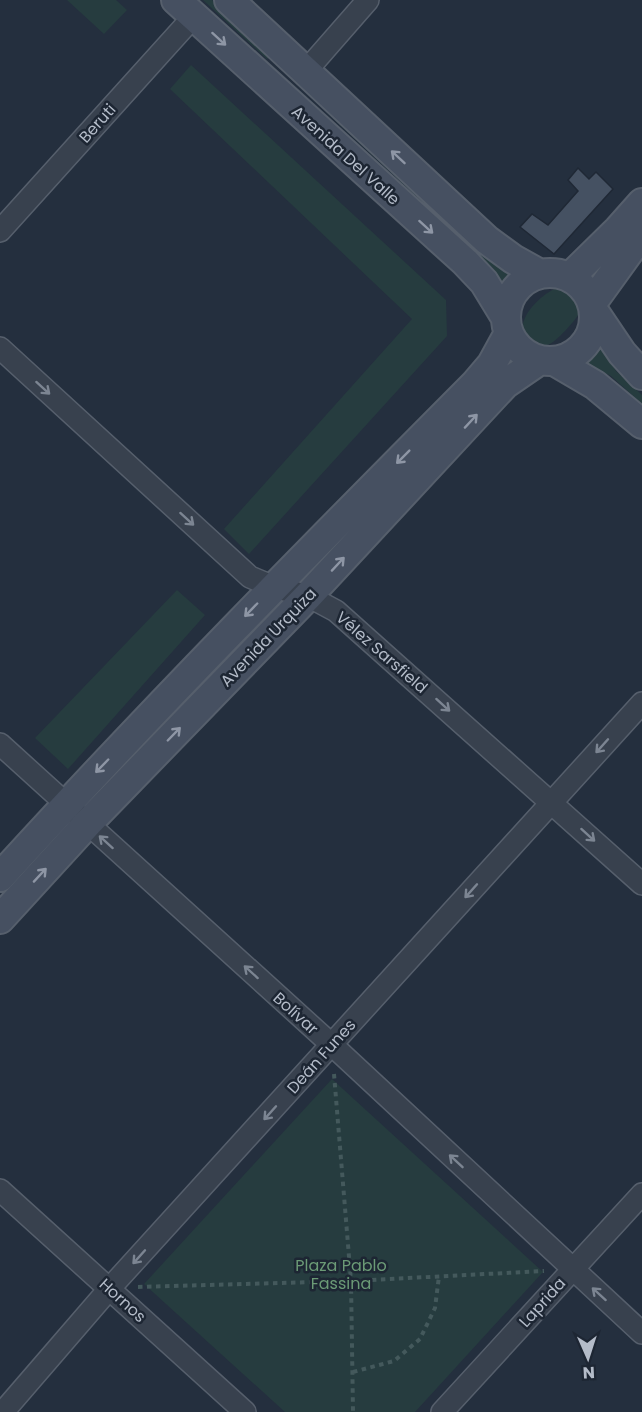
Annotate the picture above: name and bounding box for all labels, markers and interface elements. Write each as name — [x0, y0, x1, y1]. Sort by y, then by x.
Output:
one-way arrow — [212, 32, 227, 47]
street label: Beruti — [74, 99, 121, 148]
street label: Avenida Del Valle — [286, 100, 405, 210]
one-way arrow — [391, 150, 406, 165]
one-way arrow — [418, 220, 433, 234]
one-way arrow — [35, 381, 50, 395]
one-way arrow — [464, 413, 478, 428]
one-way arrow — [396, 449, 411, 464]
one-way arrow — [179, 512, 194, 526]
one-way arrow — [331, 556, 346, 571]
street label: Avenida Urquiza — [215, 583, 322, 692]
one-way arrow — [244, 603, 259, 618]
street label: Vélez Sarsfield — [331, 606, 432, 699]
one-way arrow — [435, 698, 450, 712]
one-way arrow — [167, 727, 181, 742]
one-way arrow — [596, 738, 610, 753]
one-way arrow — [95, 759, 110, 774]
one-way arrow — [581, 828, 596, 842]
one-way arrow — [99, 835, 114, 849]
one-way arrow — [32, 868, 47, 883]
one-way arrow — [464, 883, 478, 898]
one-way arrow — [244, 965, 259, 979]
street label: Bolívar — [268, 987, 323, 1040]
street label: Deán Funes — [282, 1014, 361, 1099]
one-way arrow — [263, 1105, 277, 1120]
one-way arrow — [449, 1154, 464, 1168]
one-way arrow — [132, 1249, 146, 1264]
park label: Plaza Pablo Fassina — [295, 1254, 387, 1295]
street label: Laprida — [514, 1272, 571, 1332]
street label: Hornos — [94, 1273, 151, 1328]
one-way arrow — [592, 1287, 607, 1301]
north arrow — [558, 1328, 618, 1388]
text: N — [582, 1361, 595, 1384]

